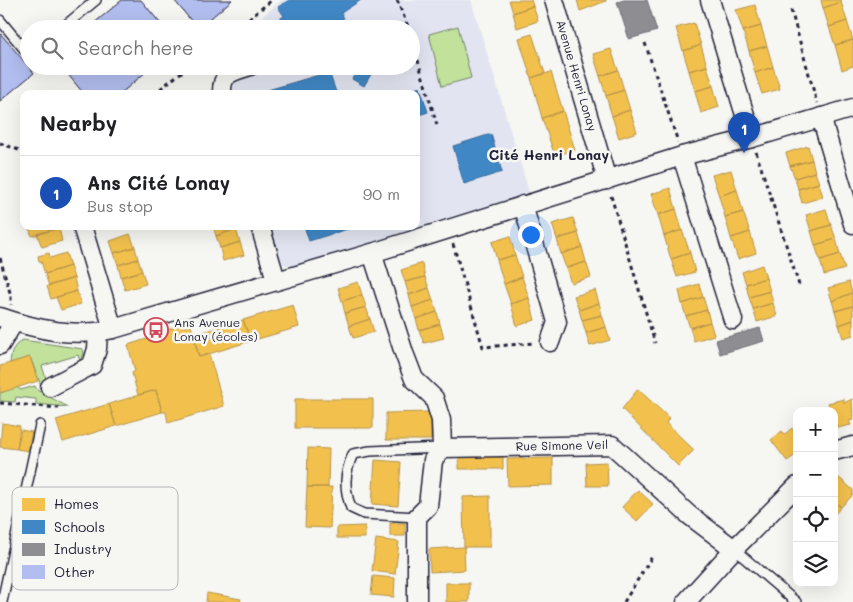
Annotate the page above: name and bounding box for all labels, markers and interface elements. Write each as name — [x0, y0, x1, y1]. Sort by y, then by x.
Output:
street label: Avenue Henri Lonay — [553, 18, 601, 133]
search box — [20, 20, 420, 75]
icon: search — [38, 34, 66, 62]
text: Search here — [78, 35, 194, 60]
text: Nearby — [40, 109, 117, 136]
pin: 1 — [728, 112, 760, 153]
district label: Cité Henri Lonay — [489, 145, 610, 164]
text: Ans Cité Lonay — [87, 170, 230, 195]
text: 1 — [52, 183, 60, 204]
text: 90 m — [363, 183, 400, 204]
text: Bus stop — [87, 195, 153, 216]
your location — [518, 222, 544, 248]
place label: Ans Avenue Lonay (écoles) — [174, 314, 258, 344]
bus stop icon: Ans Avenue Lonay (écoles) — [143, 317, 169, 343]
map controls — [793, 407, 838, 587]
button: + — [793, 407, 838, 452]
street label: Rue Simone Veil — [516, 436, 608, 454]
button: − — [793, 452, 838, 497]
legend — [12, 487, 178, 590]
text: Homes — [54, 494, 99, 513]
button: locate — [793, 497, 838, 542]
text: Schools — [54, 517, 105, 536]
text: Industry — [54, 539, 112, 558]
button: layers — [793, 542, 838, 587]
text: Other — [54, 562, 95, 581]

